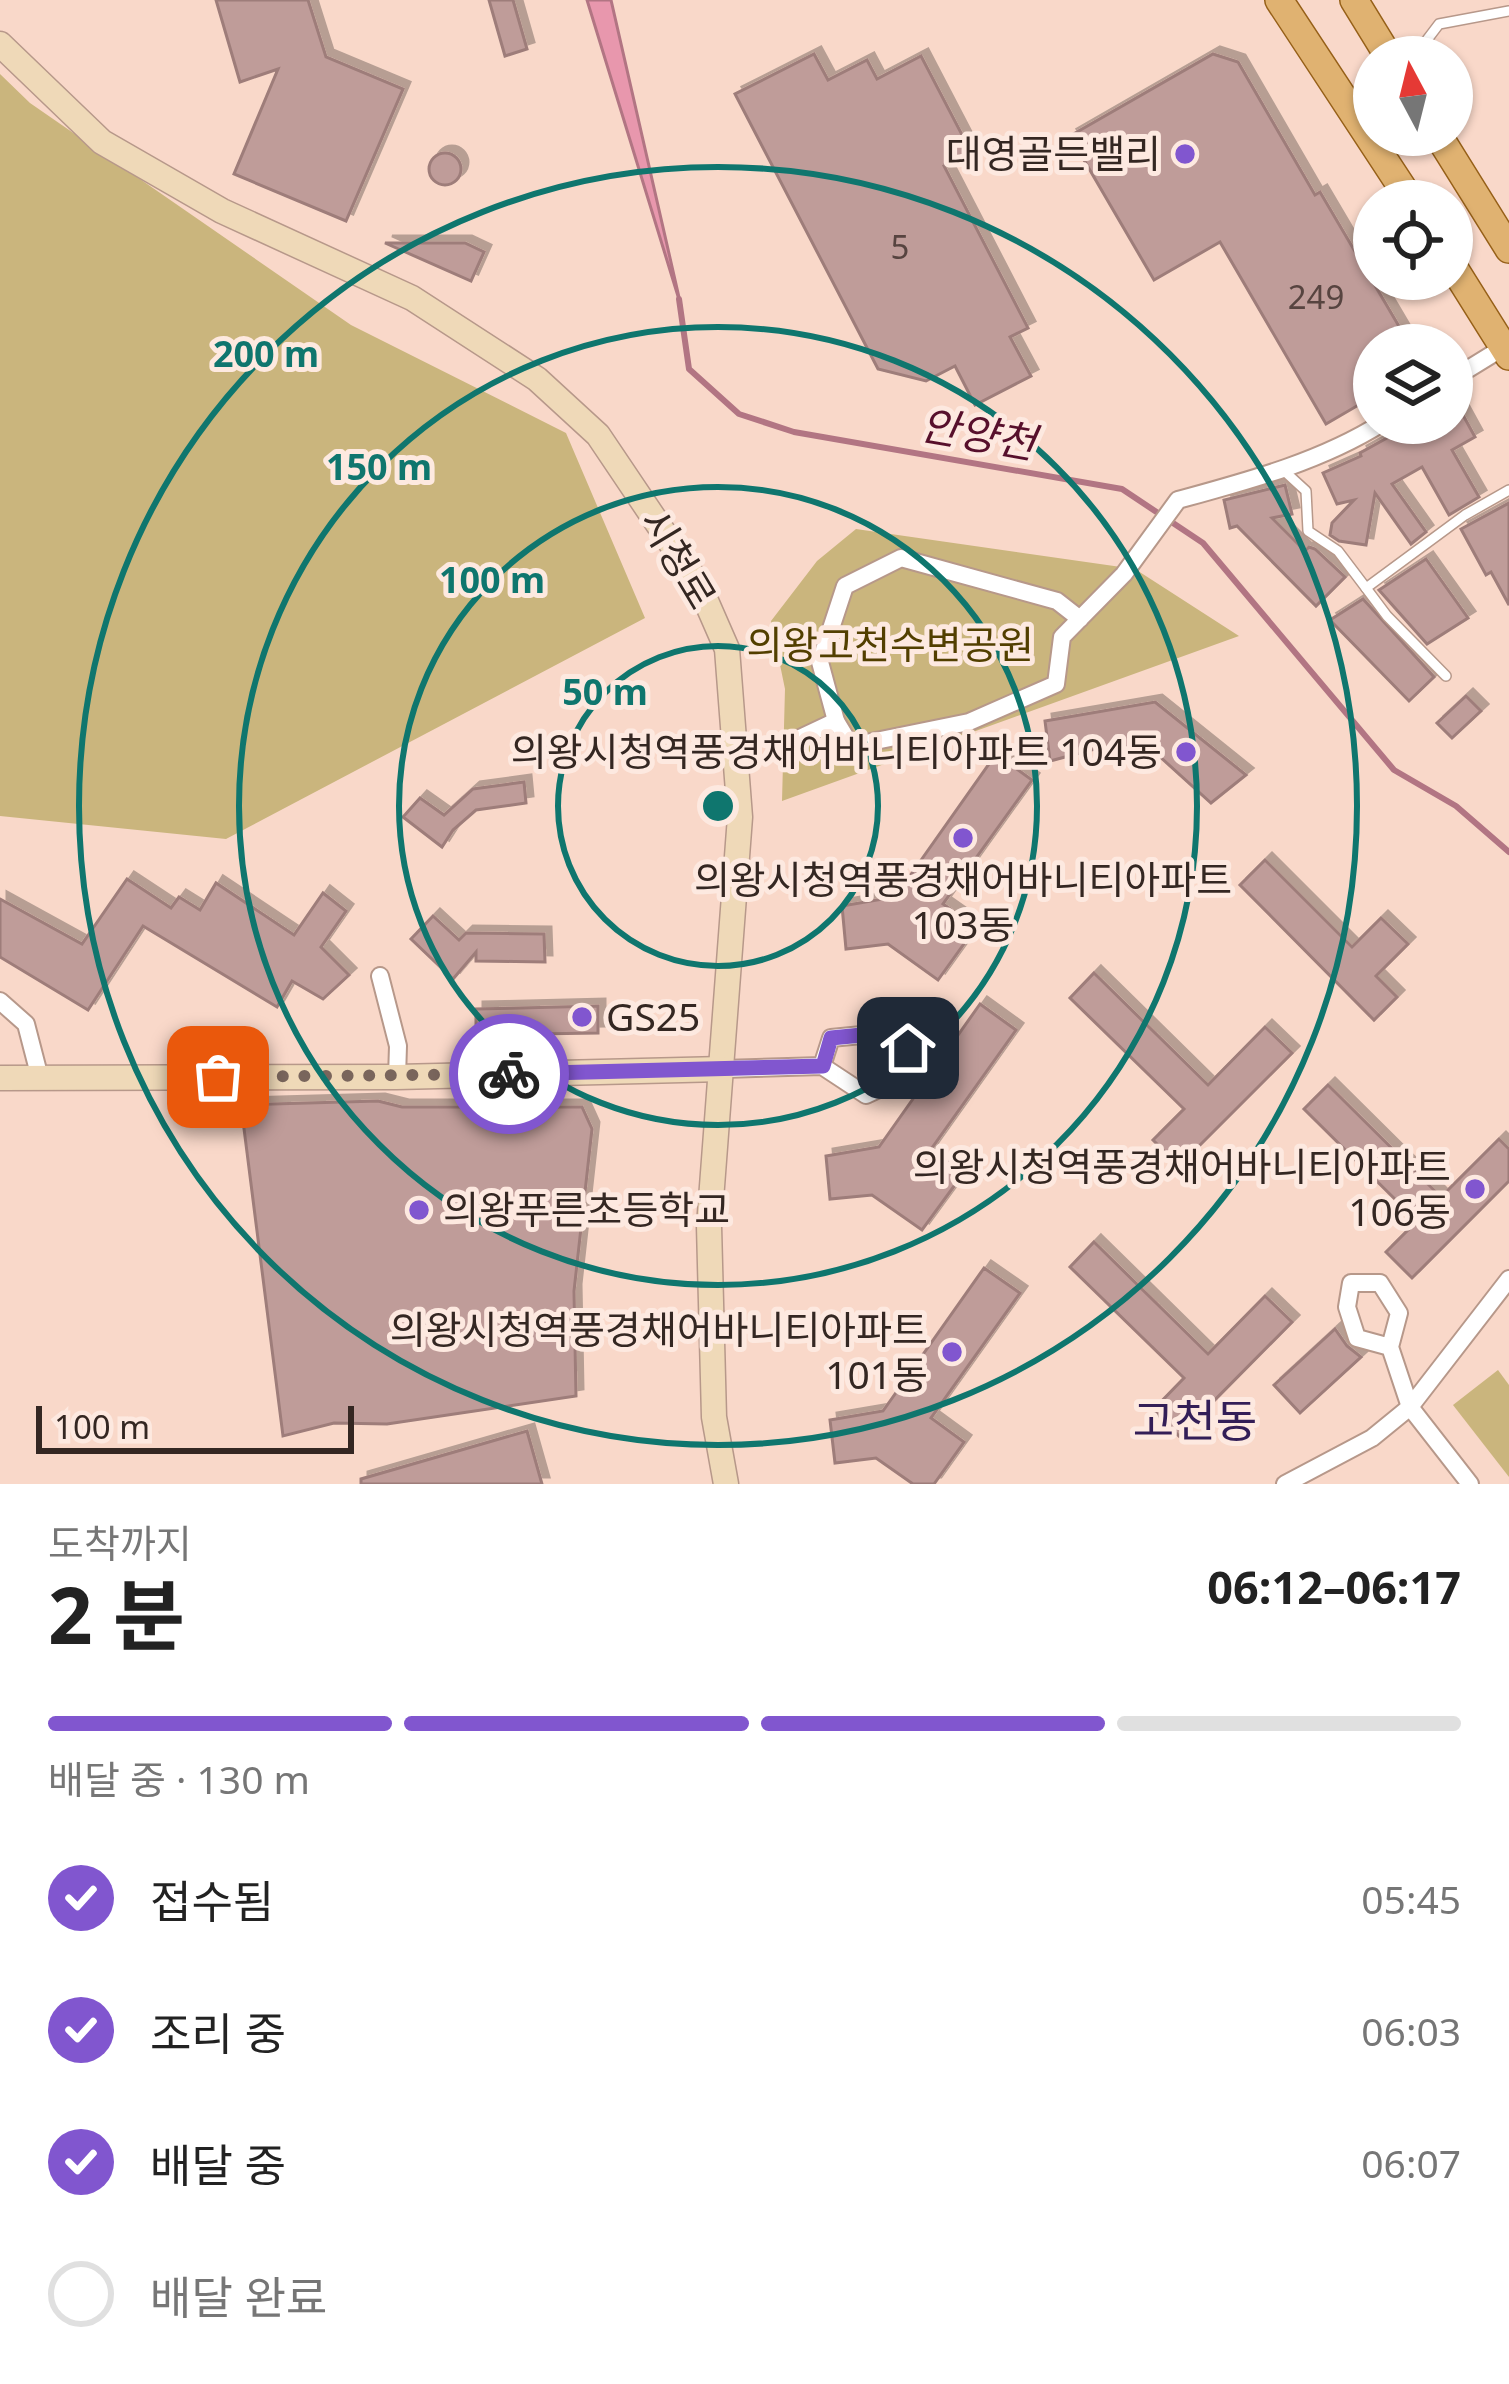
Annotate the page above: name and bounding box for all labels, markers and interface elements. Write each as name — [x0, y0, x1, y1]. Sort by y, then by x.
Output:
north arrow — [1353, 36, 1473, 156]
map controls — [1353, 36, 1473, 444]
place label: 대영골든밸리 — [946, 126, 1161, 179]
marker: 대영골든밸리 — [1172, 141, 1198, 167]
button: locate — [1353, 180, 1473, 300]
house number: 5 — [891, 224, 909, 269]
house number: 249 — [1288, 274, 1344, 319]
button: layers — [1353, 324, 1473, 444]
text: 200 m — [213, 329, 319, 378]
water label: 안양천 — [916, 394, 1045, 471]
text: 150 m — [326, 442, 432, 491]
street label: 시청로 — [629, 498, 730, 618]
text: 100 m — [439, 555, 545, 604]
park label: 의왕고천수변공원 — [746, 617, 1034, 670]
text: 50 m — [562, 667, 648, 716]
place label: 의왕시청역풍경채어바니티아파트 104동 — [511, 724, 1162, 777]
marker: 의왕시청역풍경채어바니티아파트 104동 — [1173, 739, 1199, 765]
centre of rings — [697, 785, 739, 827]
marker: 의왕시청역풍경채어바니티아파트 103동 — [950, 825, 976, 851]
place label: 의왕시청역풍경채어바니티아파트 103동 — [694, 852, 1232, 950]
place label: GS25 — [606, 989, 700, 1042]
pin — [857, 997, 959, 1099]
marker: GS25 — [569, 1004, 595, 1030]
courier — [449, 1014, 569, 1134]
icon: home — [875, 1015, 941, 1081]
pin — [167, 1026, 269, 1128]
icon: bike — [476, 1041, 542, 1107]
icon: bag — [185, 1044, 251, 1110]
place label: 의왕시청역풍경채어바니티아파트 106동 — [913, 1139, 1451, 1237]
marker: 의왕시청역풍경채어바니티아파트 106동 — [1462, 1176, 1488, 1202]
place label: 의왕푸른초등학교 — [443, 1182, 730, 1235]
marker: 의왕푸른초등학교 — [406, 1197, 432, 1223]
place label: 의왕시청역풍경채어바니티아파트 101동 — [390, 1302, 928, 1400]
marker: 의왕시청역풍경채어바니티아파트 101동 — [939, 1339, 965, 1365]
district label: 고천동 — [1133, 1389, 1257, 1450]
scale bar — [36, 1400, 354, 1453]
text: 100 m — [54, 1404, 150, 1449]
text: 도착까지 — [48, 1516, 192, 1569]
text: 06:12–06:17 — [1207, 1556, 1461, 1617]
text: 2 분 — [48, 1561, 185, 1667]
text: 배달 중 · 130 m — [48, 1752, 310, 1805]
icon: check — [48, 1865, 114, 1931]
text: 접수됨 — [150, 1870, 274, 1931]
text: 05:45 — [1361, 1872, 1461, 1925]
icon: check — [48, 1997, 114, 2063]
text: 조리 중 — [150, 2002, 286, 2063]
text: 06:03 — [1361, 2004, 1461, 2057]
icon: check — [48, 2129, 114, 2195]
text: 배달 중 — [150, 2134, 286, 2195]
text: 06:07 — [1361, 2136, 1461, 2189]
text: 배달 완료 — [150, 2266, 327, 2327]

